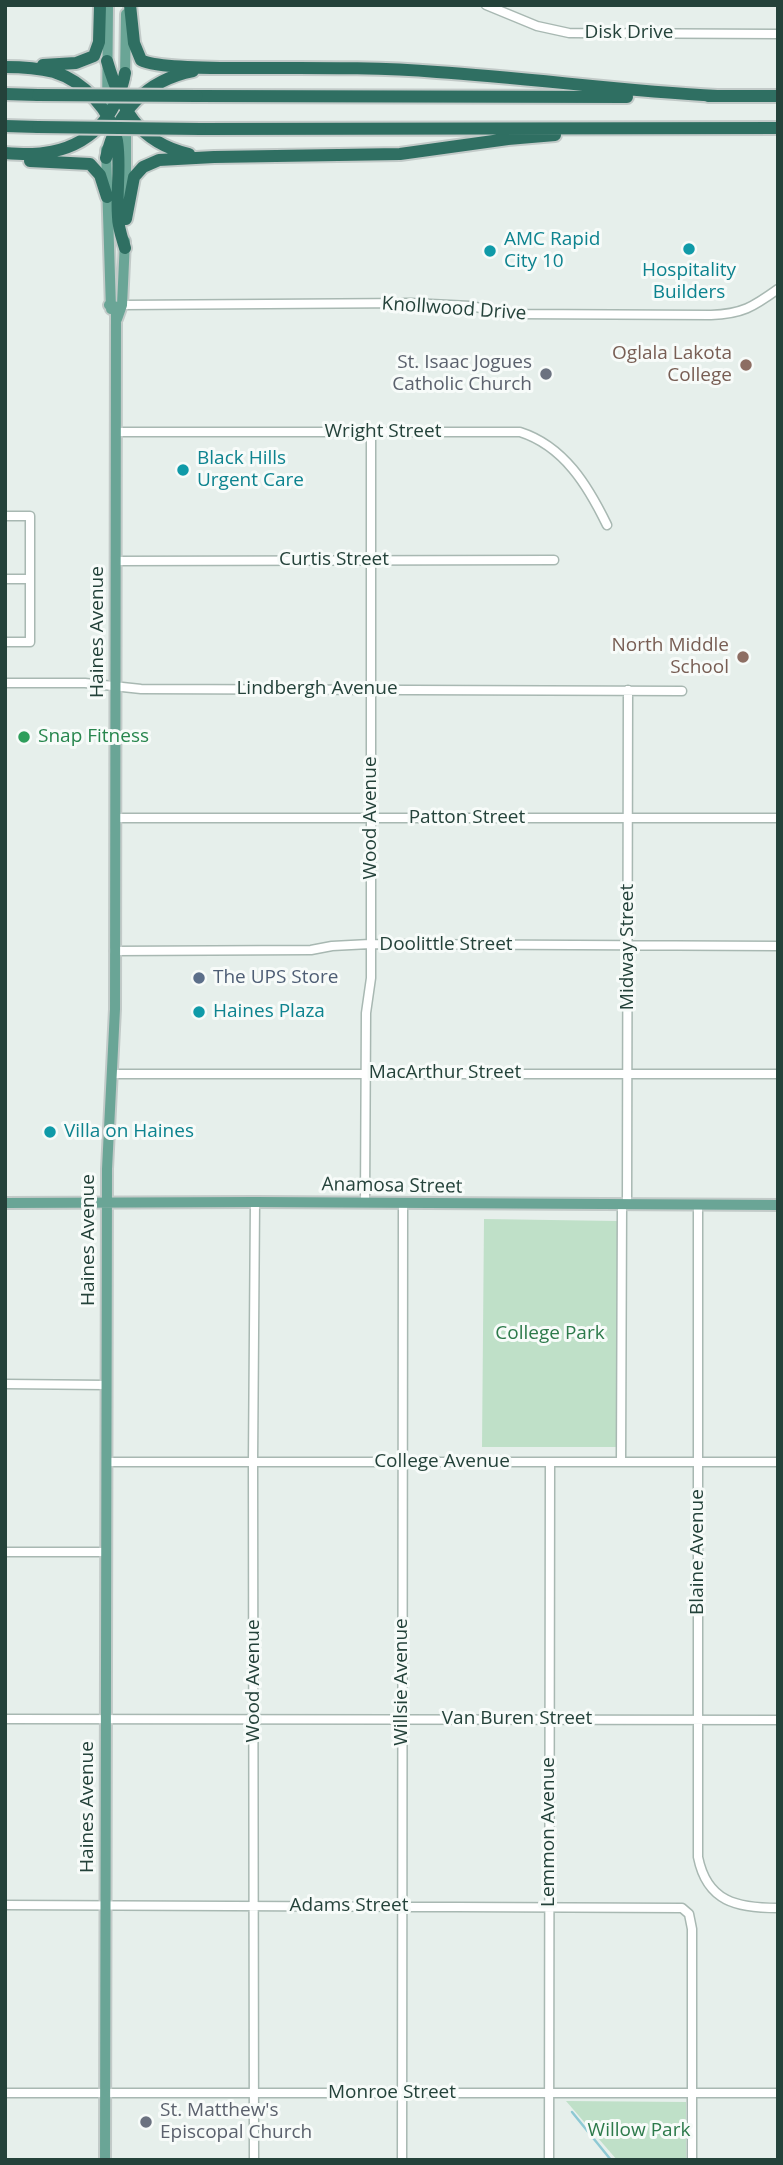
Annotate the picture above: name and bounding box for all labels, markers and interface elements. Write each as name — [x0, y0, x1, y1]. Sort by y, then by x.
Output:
street label: Disk Drive — [584, 22, 674, 44]
place label: AMC Rapid City 10 — [504, 229, 600, 273]
marker: Hospitality Builders — [681, 241, 697, 257]
marker: AMC Rapid City 10 — [482, 243, 498, 259]
place label: Hospitality Builders — [642, 260, 736, 304]
street label: Knollwood Drive — [381, 293, 527, 325]
place label: Oglala Lakota College — [612, 343, 732, 387]
place label: St. Isaac Jogues Catholic Church — [392, 352, 532, 396]
marker: Oglala Lakota College — [738, 357, 754, 373]
marker: St. Isaac Jogues Catholic Church — [538, 366, 554, 382]
street label: Wright Street — [325, 421, 441, 443]
place label: Black Hills Urgent Care — [197, 448, 304, 492]
marker: Black Hills Urgent Care — [175, 462, 191, 478]
street label: Curtis Street — [279, 549, 389, 571]
street label: Haines Avenue — [87, 566, 109, 698]
place label: North Middle School — [612, 635, 729, 679]
marker: North Middle School — [735, 649, 751, 665]
street label: Lindbergh Avenue — [236, 678, 398, 700]
place label: Snap Fitness — [38, 726, 149, 748]
marker: Snap Fitness — [16, 729, 32, 745]
street label: Wood Avenue — [360, 756, 382, 880]
street label: Patton Street — [409, 807, 525, 829]
street label: Midway Street — [617, 884, 639, 1010]
street label: Doolittle Street — [379, 934, 513, 956]
place label: The UPS Store — [213, 967, 338, 989]
marker: The UPS Store — [191, 970, 207, 986]
place label: Haines Plaza — [213, 1001, 325, 1023]
marker: Haines Plaza — [191, 1004, 207, 1020]
street label: MacArthur Street — [369, 1062, 521, 1084]
place label: Villa on Haines — [64, 1121, 194, 1143]
marker: Villa on Haines — [42, 1124, 58, 1140]
street label: Anamosa Street — [321, 1173, 463, 1199]
street label: Haines Avenue — [78, 1174, 100, 1306]
park label: College Park — [495, 1323, 605, 1345]
street label: College Avenue — [374, 1451, 510, 1473]
street label: Blaine Avenue — [687, 1489, 709, 1615]
street label: Willsie Avenue — [391, 1618, 413, 1746]
street label: Wood Avenue — [243, 1619, 265, 1743]
street label: Van Buren Street — [442, 1708, 592, 1730]
street label: Haines Avenue — [77, 1741, 99, 1873]
street label: Lemmon Avenue — [538, 1757, 560, 1907]
street label: Adams Street — [290, 1895, 408, 1917]
street label: Monroe Street — [328, 2082, 456, 2104]
place label: St. Matthew's Episcopal Church — [160, 2100, 312, 2144]
marker: St. Matthew's Episcopal Church — [138, 2114, 154, 2130]
park label: Willow Park — [588, 2120, 690, 2142]

